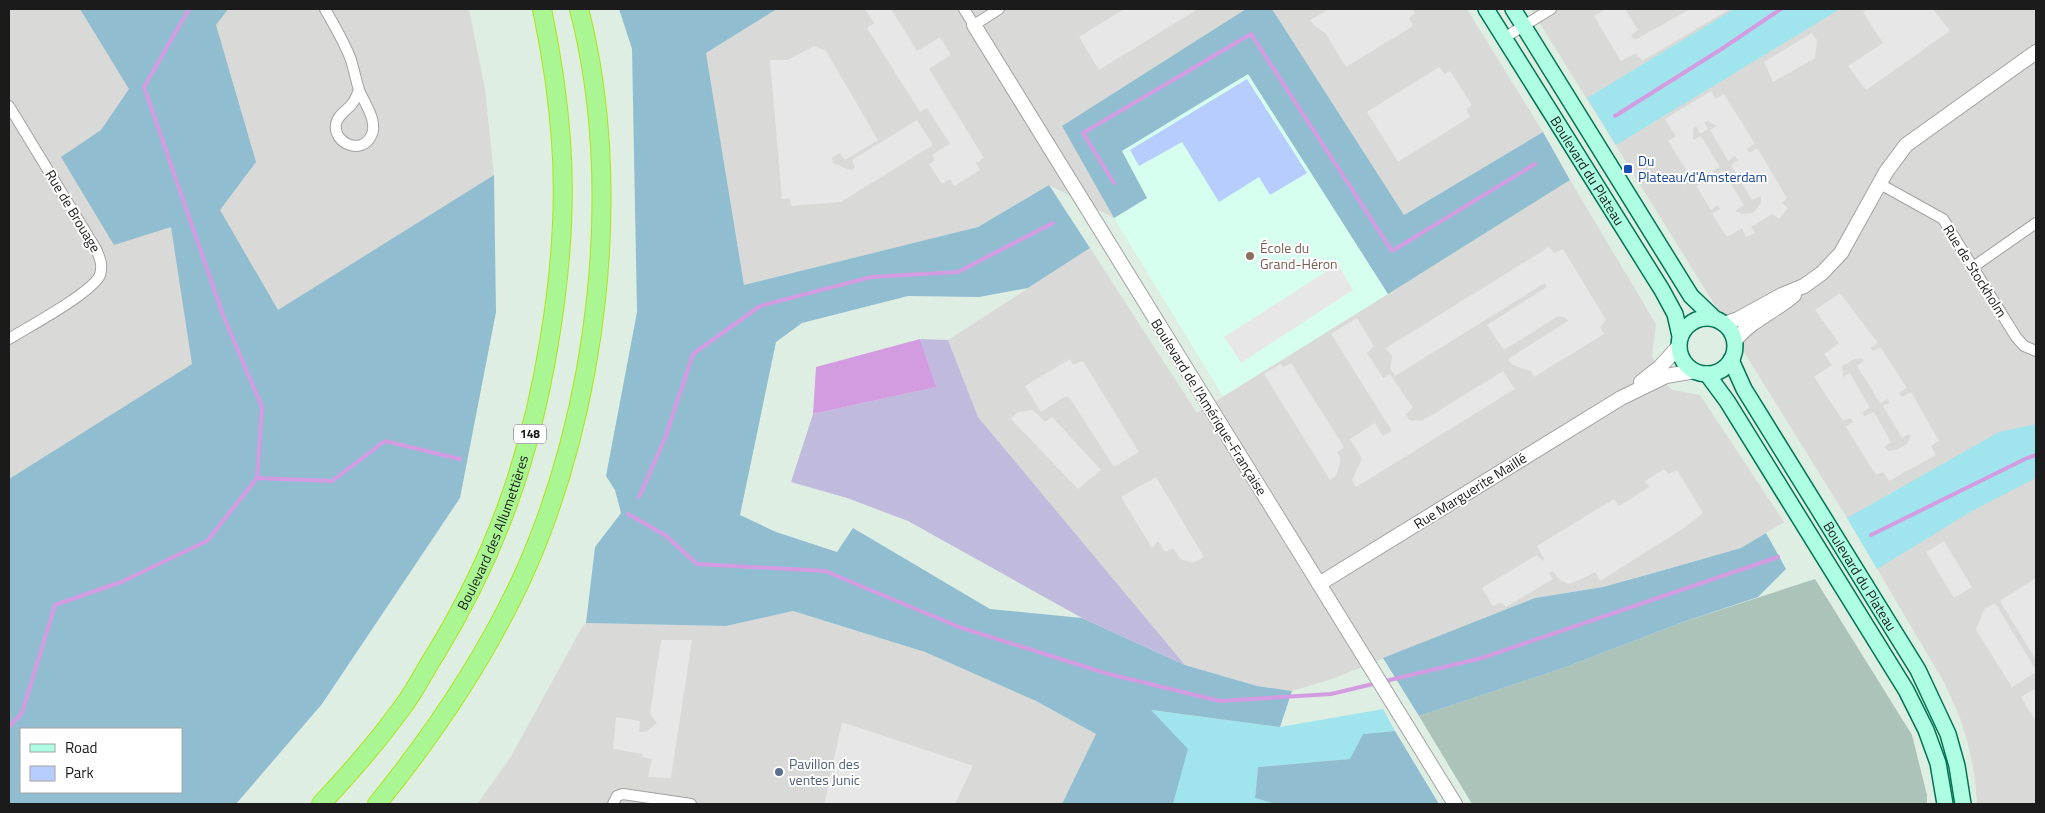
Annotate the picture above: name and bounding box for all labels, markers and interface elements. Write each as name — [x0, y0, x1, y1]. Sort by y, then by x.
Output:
street label: Boulevard du Plateau — [1546, 112, 1630, 229]
place label: Du Plateau/d'Amsterdam — [1638, 150, 1767, 187]
marker: Du Plateau/d'Amsterdam — [1622, 163, 1634, 175]
street label: Rue de Brouage — [40, 165, 106, 256]
street label: Rue de Stockholm — [1938, 220, 2012, 321]
place label: École du Grand-Héron — [1260, 237, 1338, 274]
marker: École du Grand-Héron — [1244, 250, 1256, 262]
street label: Boulevard de l'Amérique-Française — [1146, 314, 1273, 499]
road number: 148 — [514, 424, 546, 444]
street label: Rue Marguerite Maillé — [1409, 447, 1530, 534]
street label: Boulevard des Allumettières — [451, 453, 533, 614]
street label: Boulevard du Plateau — [1818, 517, 1902, 635]
legend — [20, 728, 182, 793]
text: Road — [65, 736, 97, 759]
place label: Pavillon des ventes Junic — [789, 753, 860, 790]
text: Park — [65, 761, 94, 784]
marker: Pavillon des ventes Junic — [773, 766, 785, 778]

